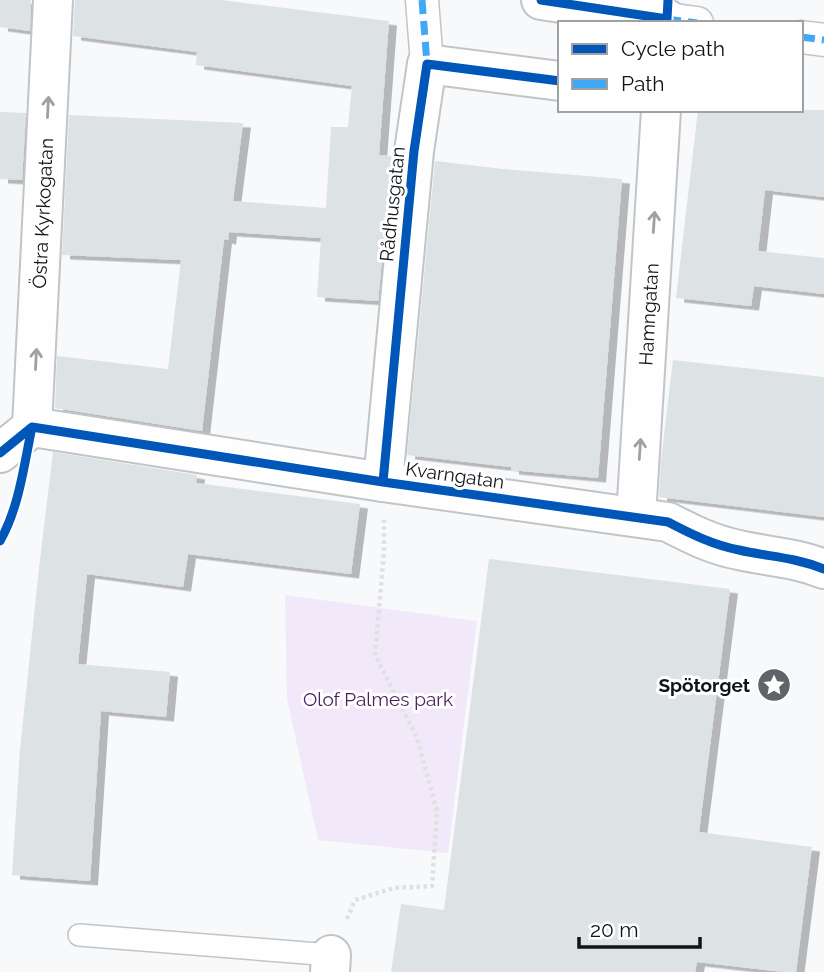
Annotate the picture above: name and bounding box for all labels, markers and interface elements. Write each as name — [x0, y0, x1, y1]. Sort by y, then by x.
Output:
legend — [558, 21, 803, 112]
text: Cycle path — [621, 36, 725, 61]
text: Path — [621, 71, 665, 96]
one-way arrow — [41, 96, 54, 119]
street label: Östra Kyrkogatan — [28, 137, 57, 289]
street label: Rådhusgatan — [375, 145, 409, 263]
one-way arrow — [648, 211, 661, 234]
street label: Hamngatan — [634, 262, 663, 366]
one-way arrow — [29, 348, 42, 371]
one-way arrow — [634, 439, 647, 461]
street label: Kvarngatan — [404, 457, 506, 493]
place icon: Spötorget — [755, 666, 793, 704]
place label: Spötorget — [658, 674, 751, 696]
park label: Olof Palmes park — [303, 688, 453, 710]
scale bar — [579, 906, 700, 950]
text: 20 m — [590, 917, 638, 942]

